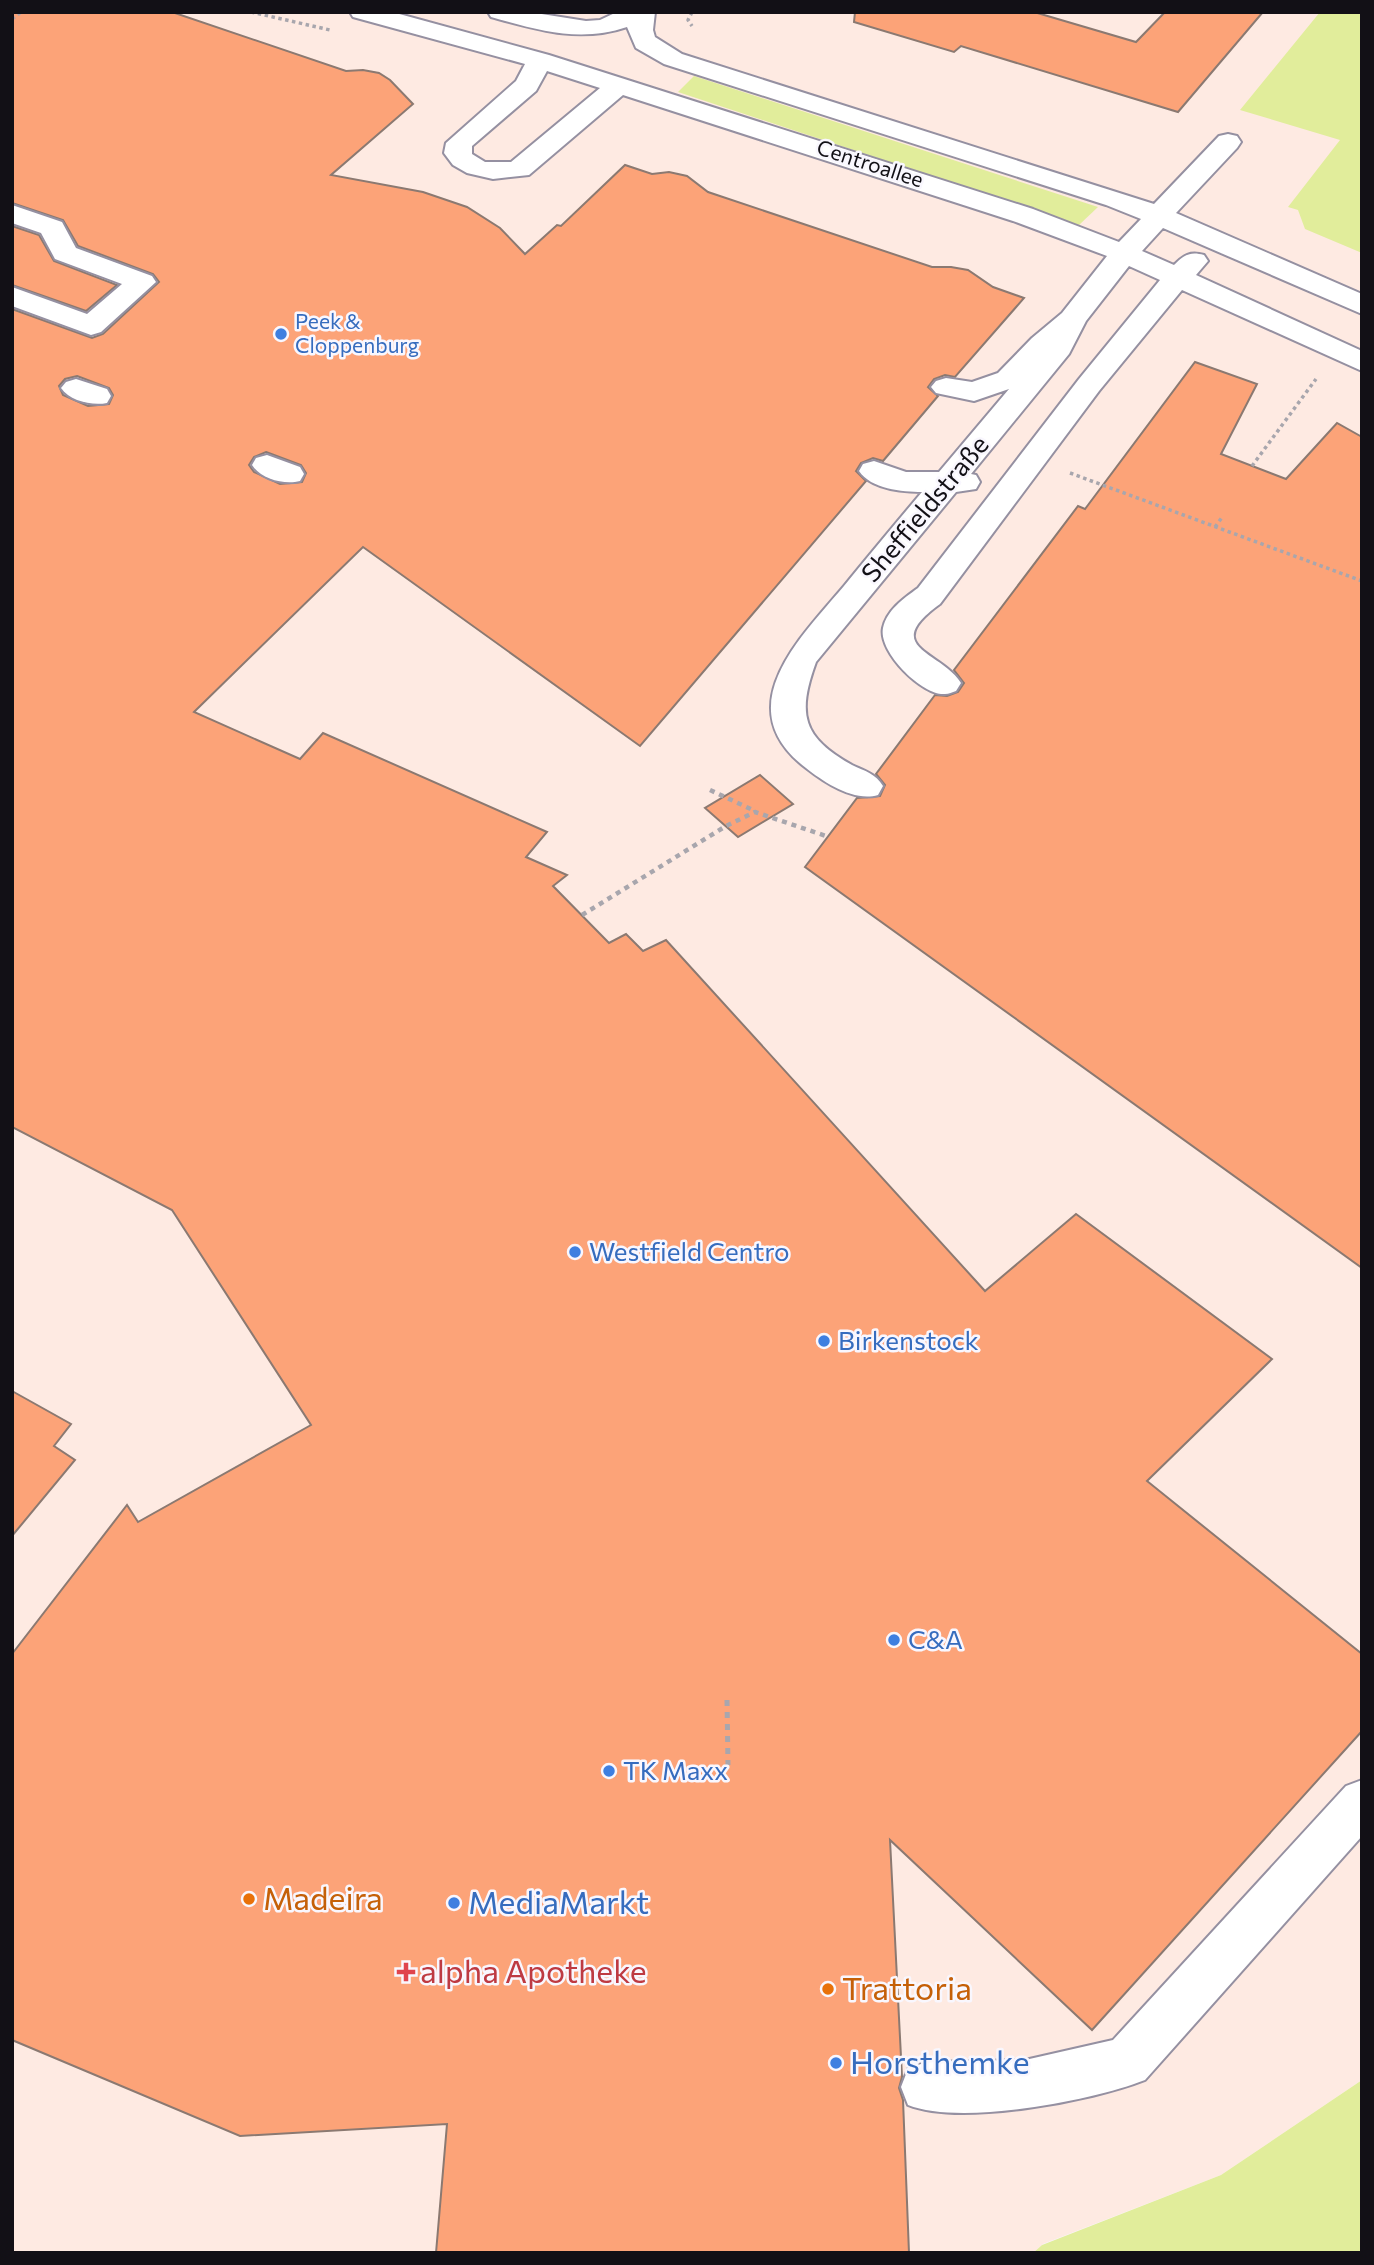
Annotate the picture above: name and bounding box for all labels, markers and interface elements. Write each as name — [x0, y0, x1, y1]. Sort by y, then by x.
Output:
street label: Centroallee — [814, 134, 927, 192]
place label: Peek & Cloppenburg — [295, 308, 419, 357]
marker: Peek & Cloppenburg — [273, 326, 289, 342]
street label: Sheffieldstraße — [854, 429, 994, 587]
place label: Westfield Centro — [589, 1235, 790, 1266]
marker: Westfield Centro — [567, 1244, 583, 1260]
place label: Birkenstock — [838, 1324, 979, 1355]
marker: Birkenstock — [816, 1333, 832, 1349]
place label: C&A — [908, 1623, 963, 1654]
marker: C&A — [886, 1632, 902, 1648]
place label: TK Maxx — [623, 1754, 728, 1785]
marker: TK Maxx — [601, 1763, 617, 1779]
place label: Madeira — [263, 1877, 383, 1917]
place label: MediaMarkt — [468, 1881, 649, 1921]
marker: Madeira — [241, 1891, 257, 1907]
marker: MediaMarkt — [446, 1895, 462, 1911]
place label: alpha Apotheke — [420, 1950, 647, 1990]
marker: alpha Apotheke — [398, 1964, 414, 1980]
place label: Trattoria — [842, 1967, 972, 2007]
marker: Trattoria — [820, 1981, 836, 1997]
place label: Horsthemke — [850, 2041, 1030, 2081]
marker: Horsthemke — [828, 2055, 844, 2071]

